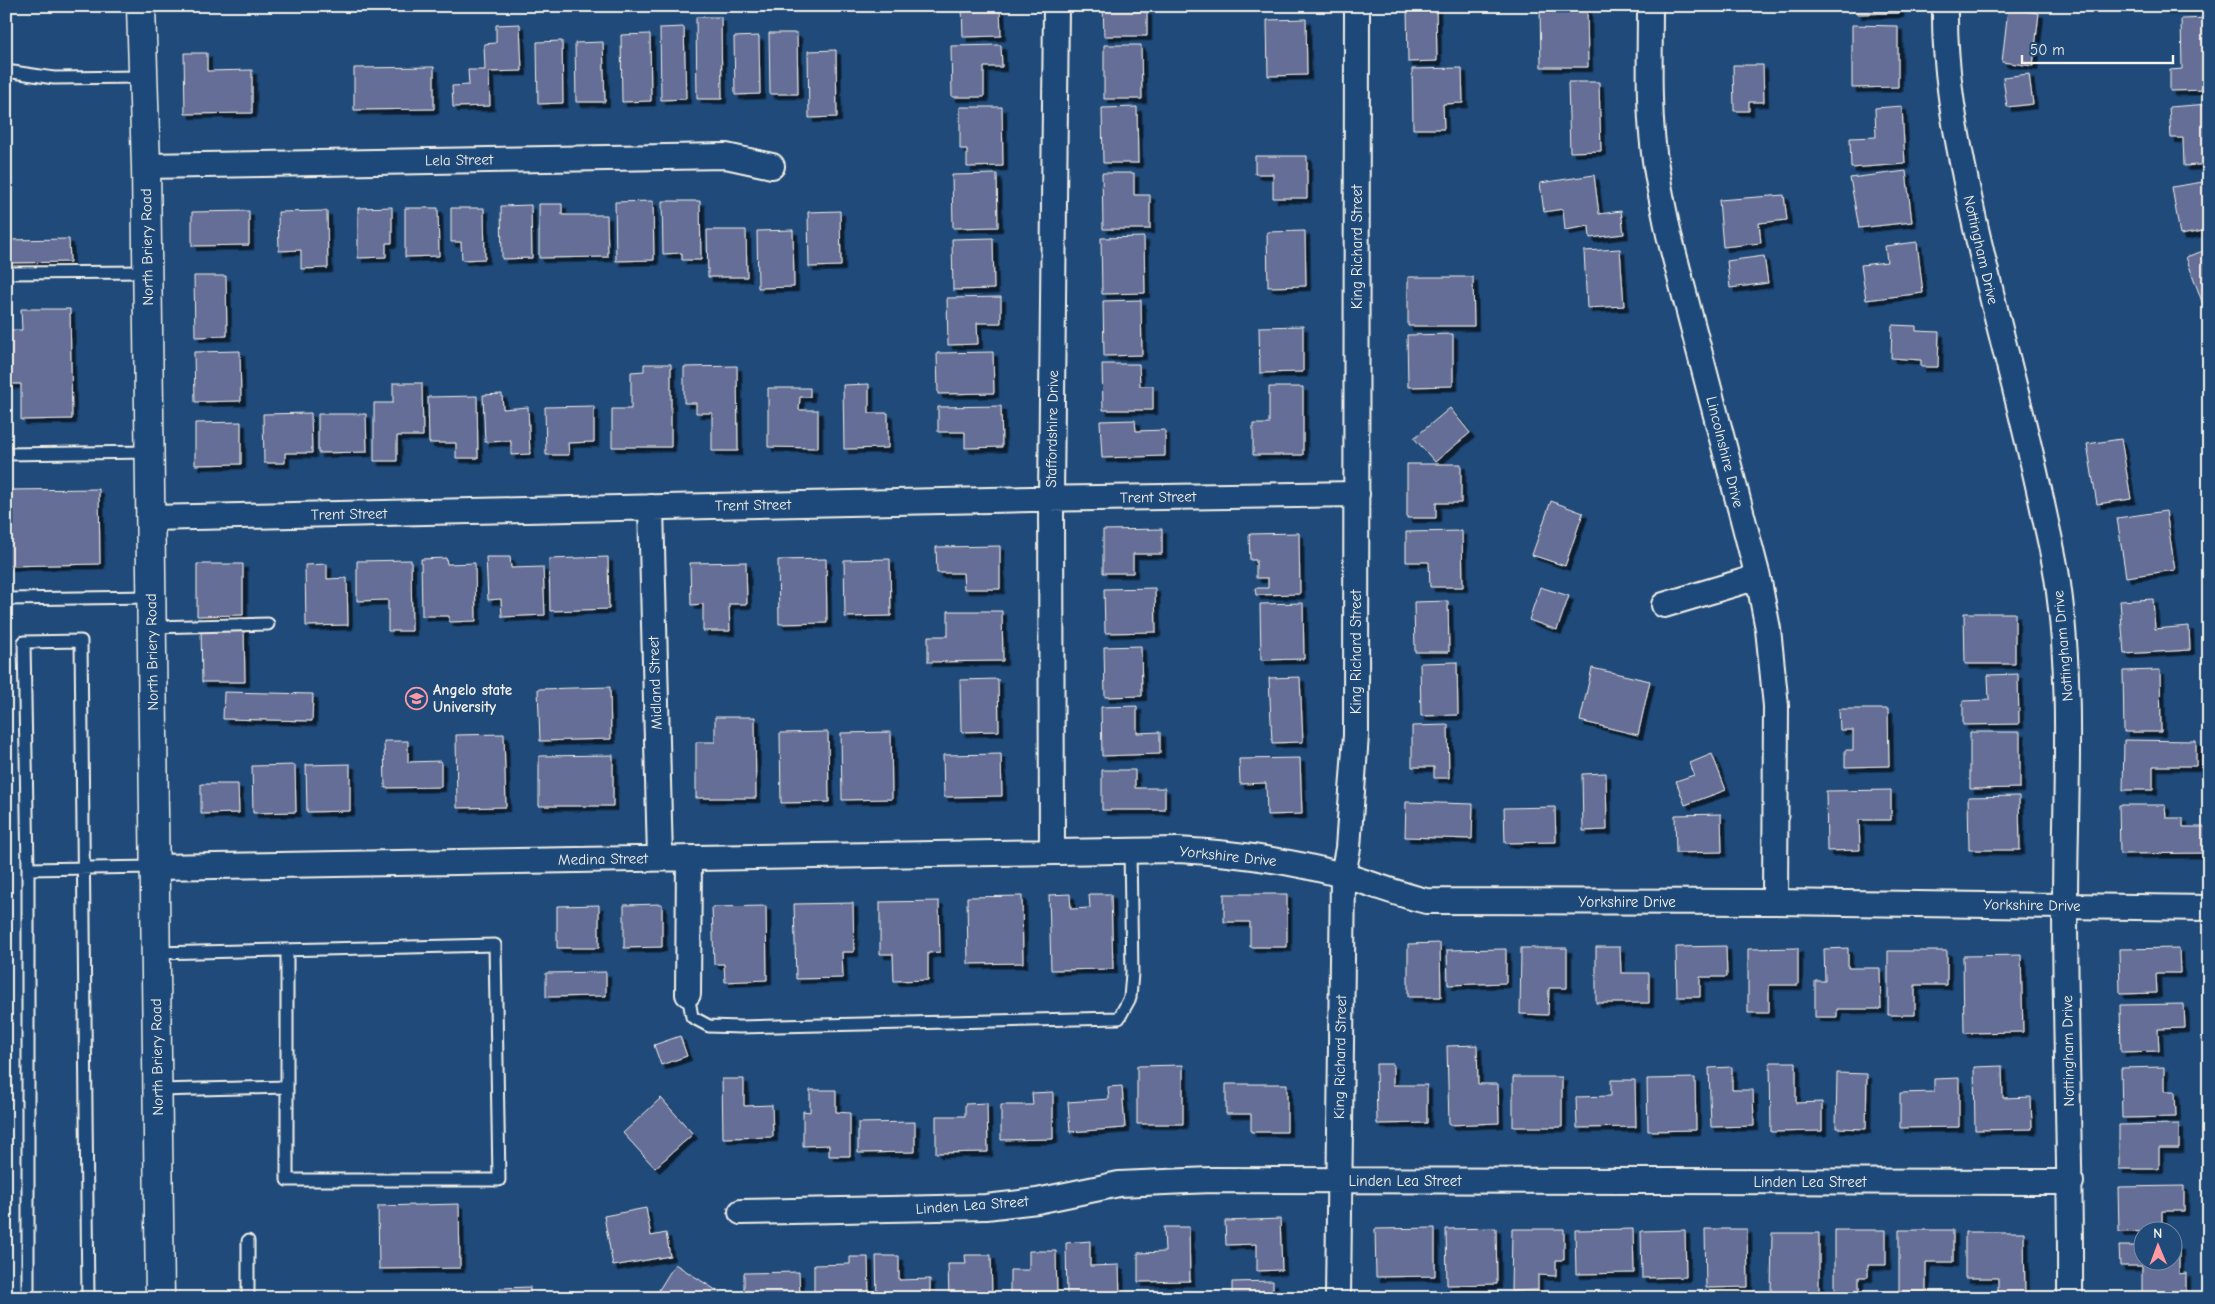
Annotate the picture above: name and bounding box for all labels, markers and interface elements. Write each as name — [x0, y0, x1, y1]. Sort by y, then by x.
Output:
scale bar — [2022, 32, 2174, 64]
text: 50 m — [2030, 41, 2065, 59]
street label: Lela Street — [425, 150, 494, 170]
street label: King Richard Street — [1348, 184, 1366, 309]
street label: North Briery Road — [137, 188, 157, 306]
street label: Nottingham Drive — [1960, 194, 2002, 307]
street label: Staffordshire Drive — [1042, 370, 1062, 488]
street label: Lincolnshire Drive — [1702, 394, 1748, 510]
street label: Trent Street — [1120, 487, 1197, 507]
street label: Trent Street — [715, 495, 792, 515]
street label: Trent Street — [311, 504, 388, 524]
street label: King Richard Street — [1347, 589, 1365, 714]
street label: Nottingham Drive — [2049, 589, 2077, 702]
street label: North Briery Road — [142, 593, 162, 711]
street label: Midland Street — [644, 635, 666, 730]
place label: Angelo state University — [433, 681, 512, 716]
school or university icon: Angelo state University — [405, 687, 429, 711]
street label: Yorkshire Drive — [1179, 842, 1278, 870]
street label: Medina Street — [558, 849, 649, 869]
street label: Yorkshire Drive — [1578, 893, 1676, 911]
street label: Yorkshire Drive — [1983, 895, 2081, 915]
street label: King Richard Street — [1330, 994, 1350, 1119]
street label: Nottingham Drive — [2058, 995, 2078, 1107]
street label: North Briery Road — [147, 998, 167, 1116]
street label: Linden Lea Street — [1348, 1172, 1462, 1190]
street label: Linden Lea Street — [1753, 1173, 1867, 1191]
street label: Linden Lea Street — [915, 1192, 1030, 1218]
north arrow — [2132, 1222, 2182, 1272]
text: N — [2153, 1225, 2162, 1242]

